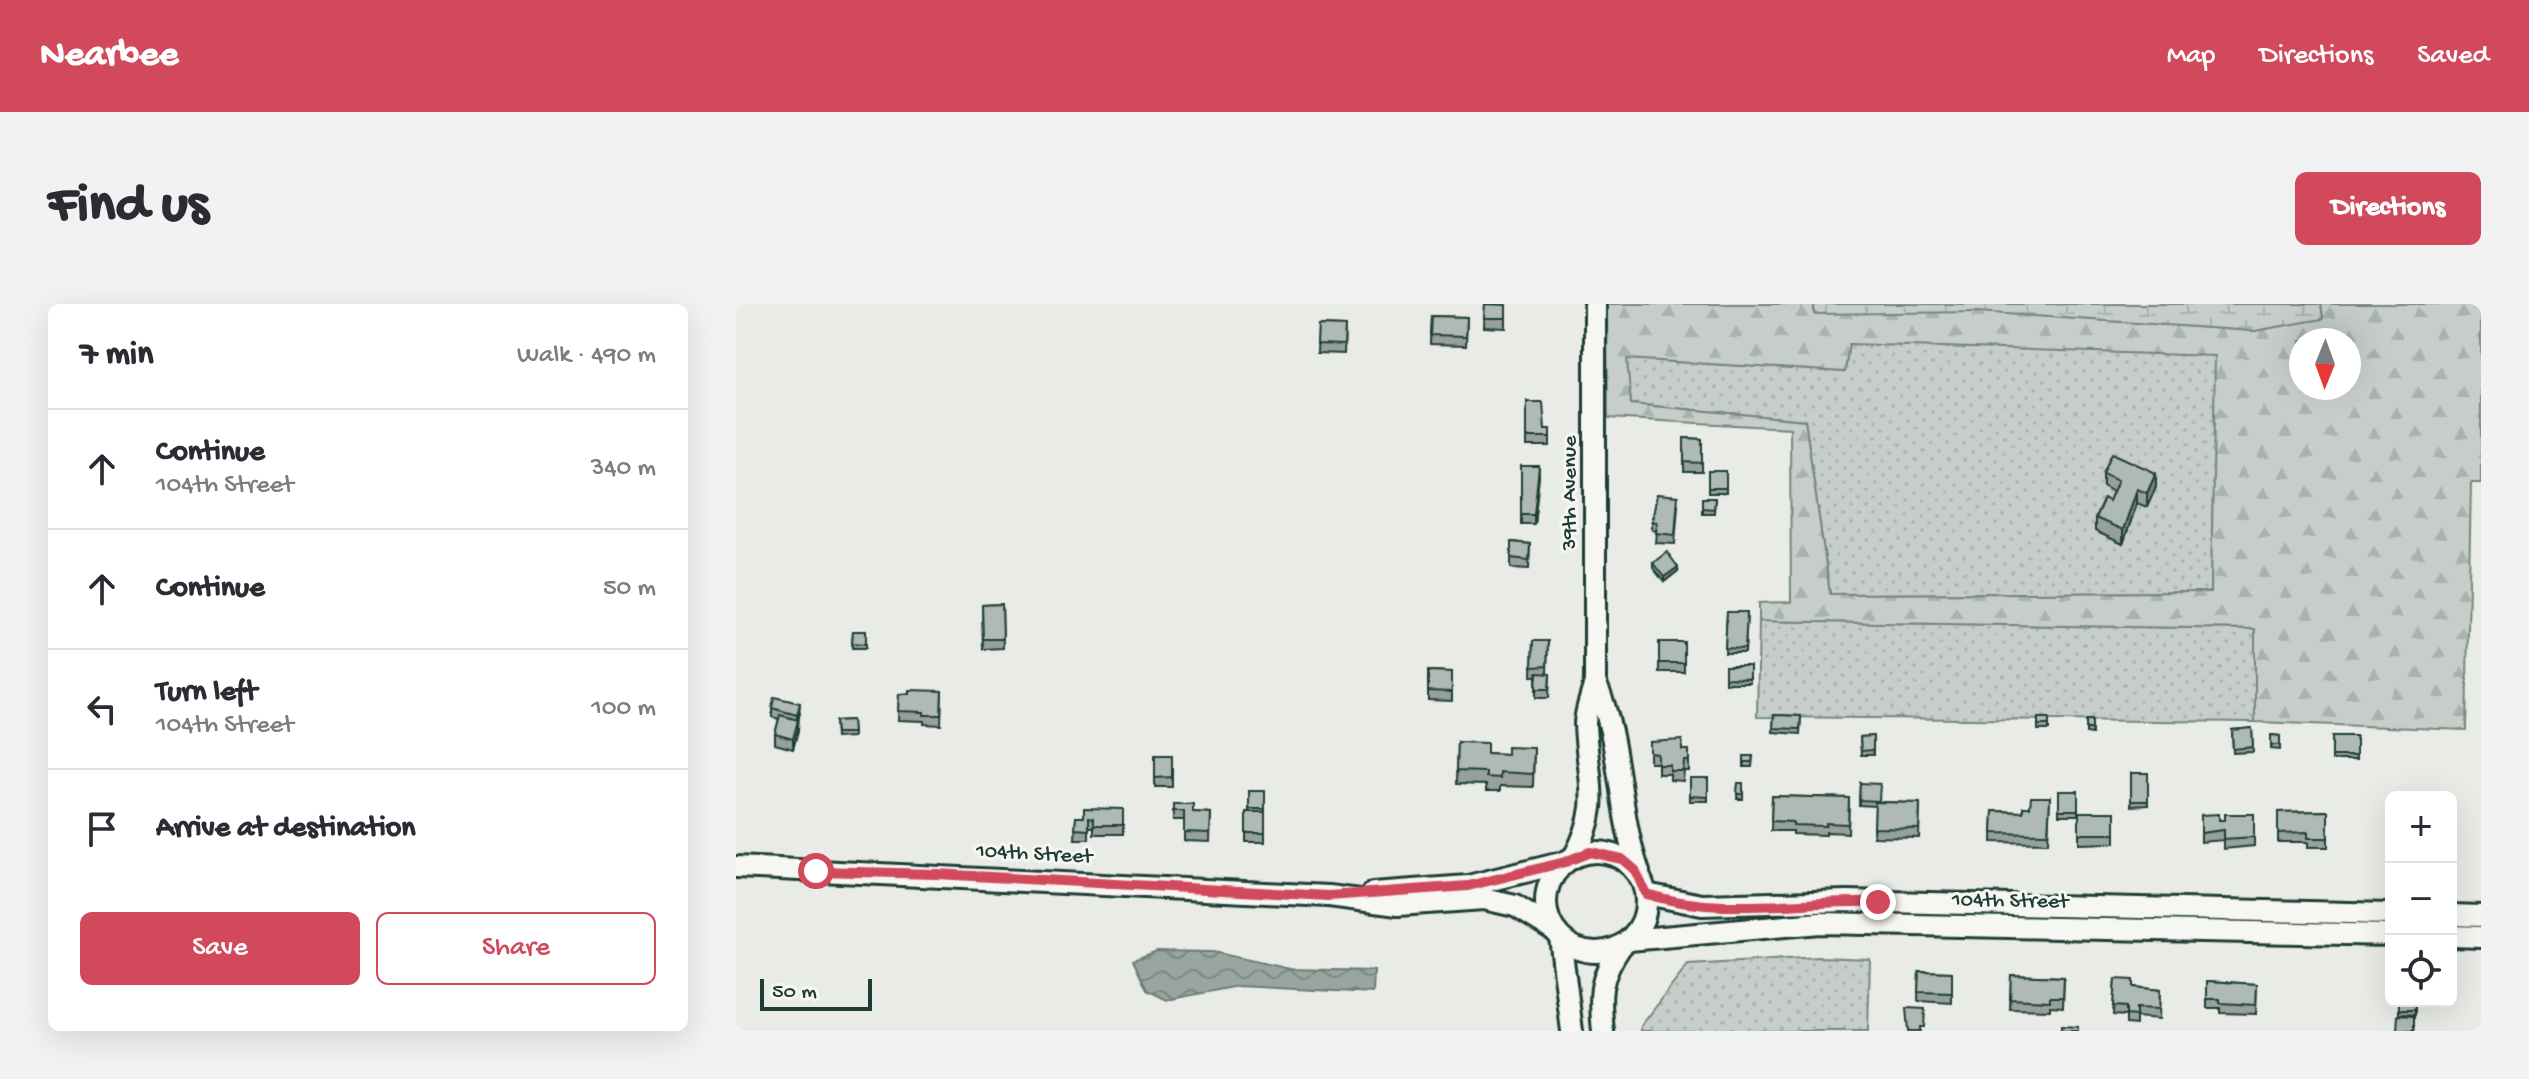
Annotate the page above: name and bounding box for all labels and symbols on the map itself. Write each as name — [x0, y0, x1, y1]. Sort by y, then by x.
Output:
north arrow — [2289, 328, 2361, 400]
street label: 39th Avenue — [1558, 435, 1584, 551]
street label: 104th Street — [974, 839, 1095, 871]
route start — [798, 853, 834, 889]
route end — [1860, 884, 1896, 920]
street label: 104th Street — [1951, 888, 2070, 916]
scale bar — [760, 975, 872, 1011]

